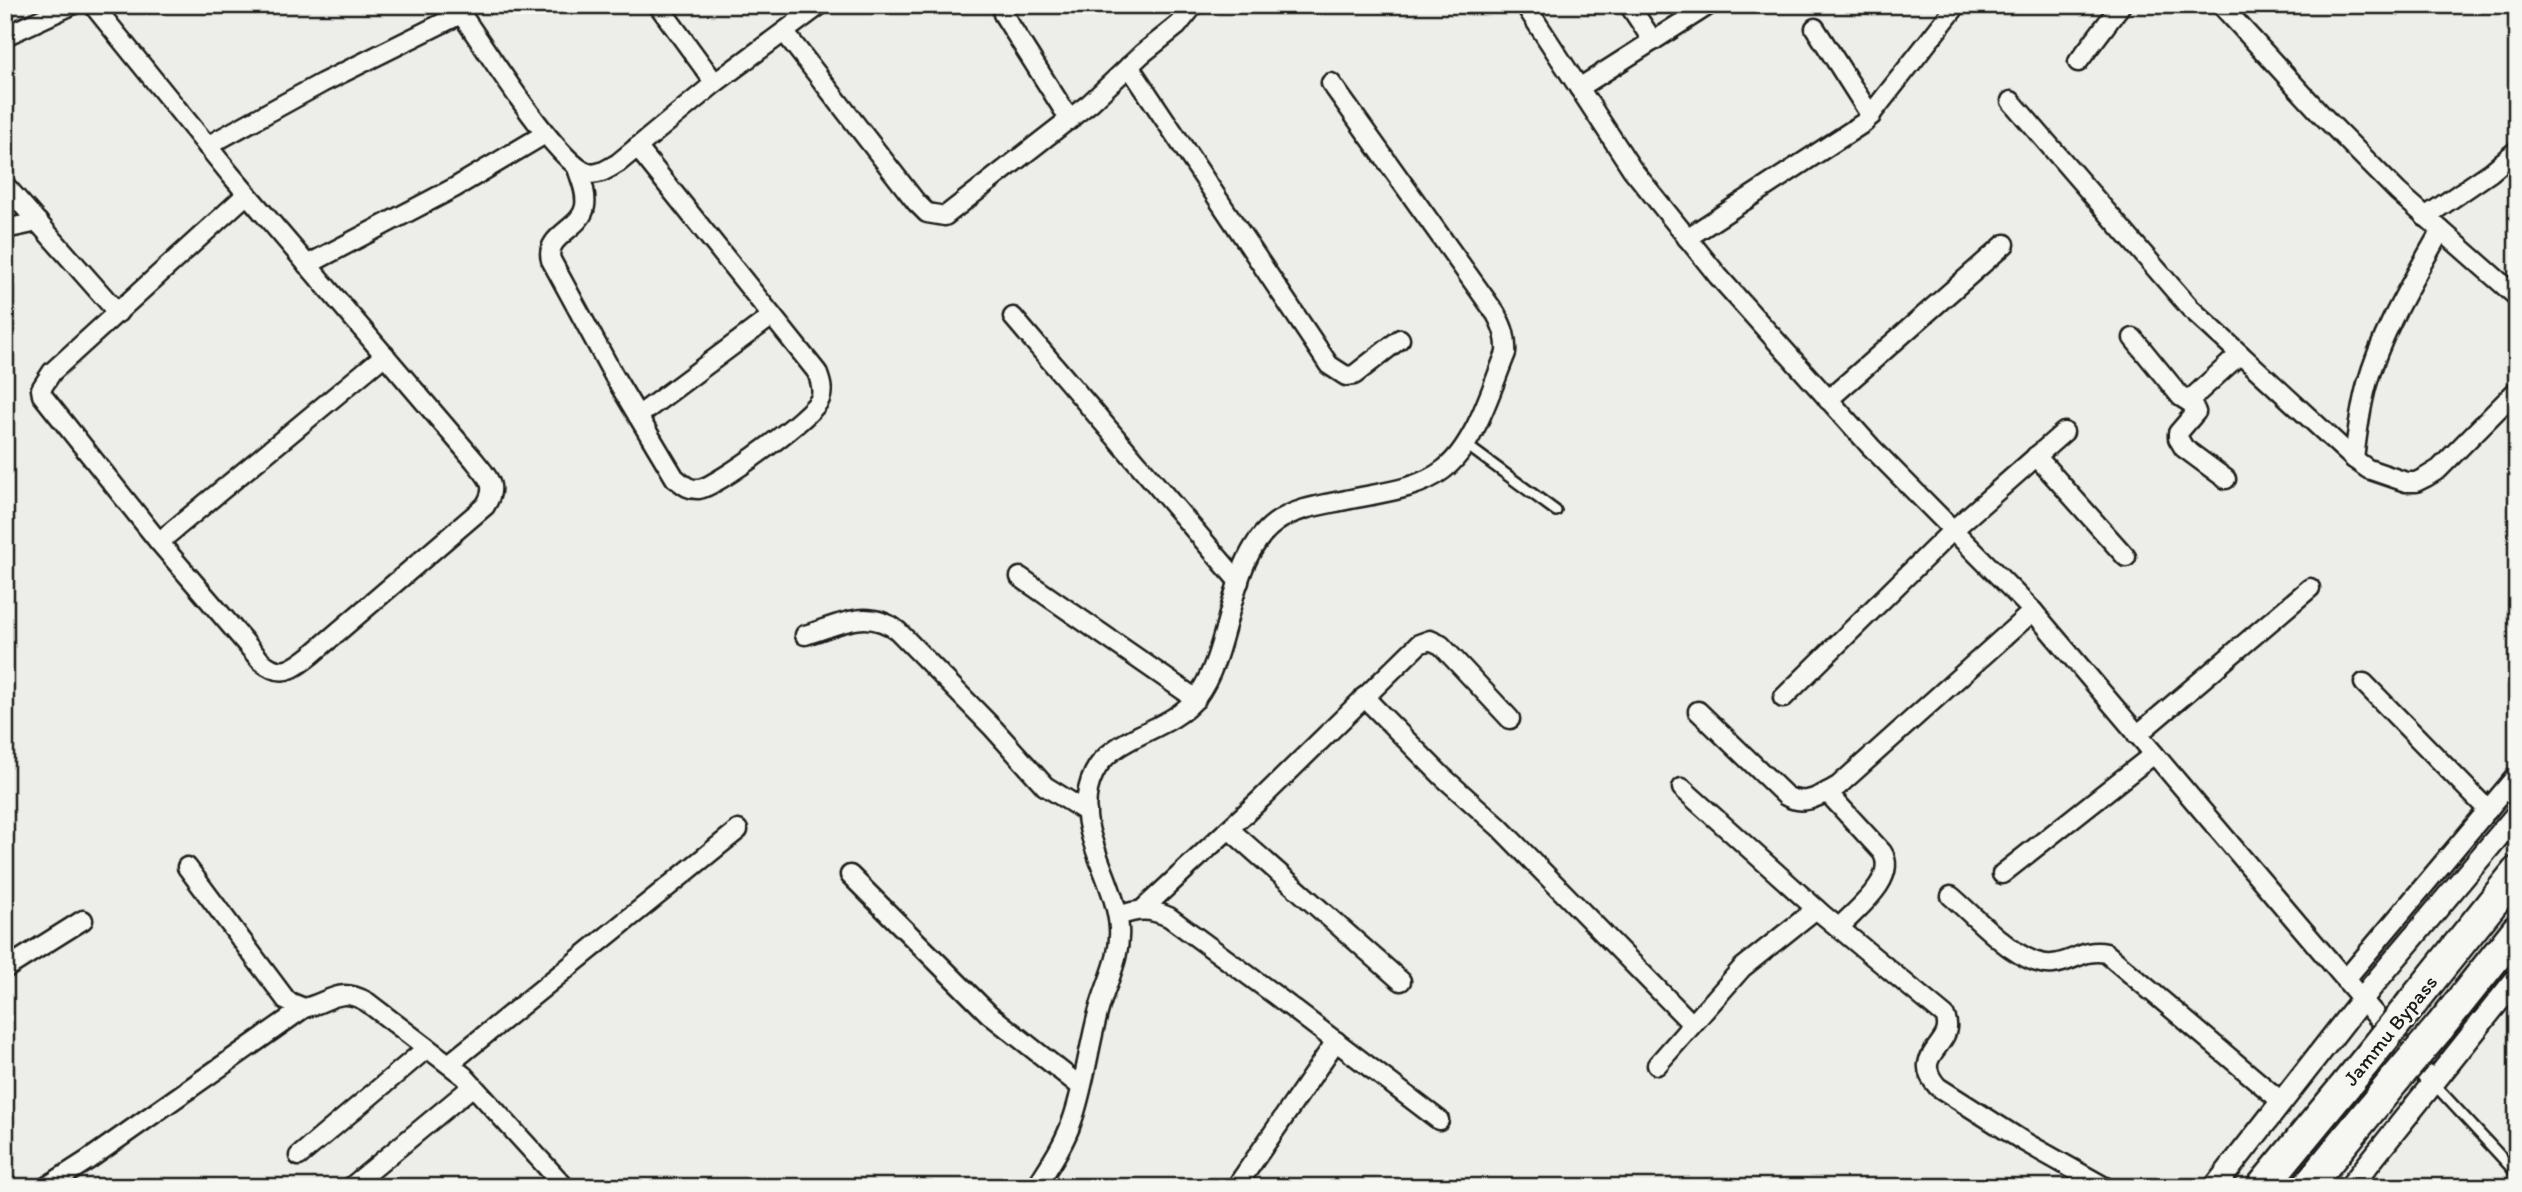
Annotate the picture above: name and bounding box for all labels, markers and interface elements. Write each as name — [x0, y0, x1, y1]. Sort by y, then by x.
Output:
street label: Jammu Bypass — [2338, 969, 2442, 1091]

